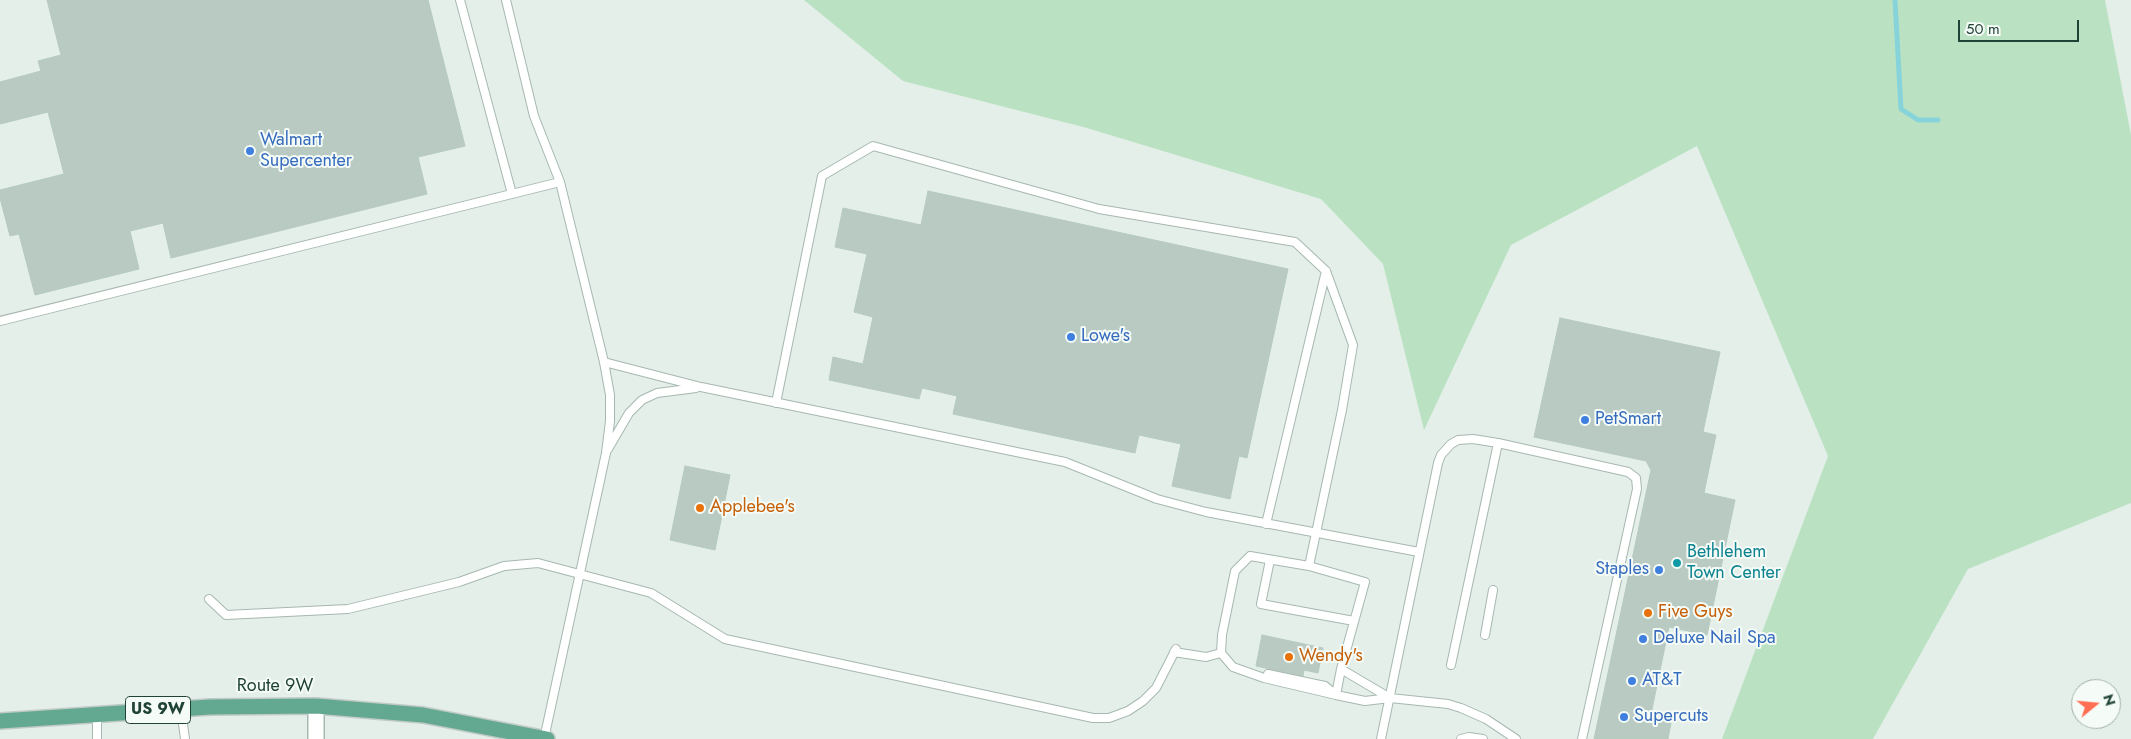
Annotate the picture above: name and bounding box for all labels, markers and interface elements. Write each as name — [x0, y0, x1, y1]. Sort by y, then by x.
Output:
scale bar — [1961, 10, 2082, 42]
text: 50 m — [1966, 18, 2000, 40]
place label: Walmart Supercenter — [260, 130, 352, 172]
marker: Walmart Supercenter — [244, 145, 256, 157]
place label: Lowe's — [1081, 326, 1130, 348]
marker: Lowe's — [1065, 331, 1077, 343]
place label: PetSmart — [1595, 409, 1661, 431]
marker: PetSmart — [1579, 414, 1591, 426]
place label: Applebee's — [710, 497, 795, 519]
marker: Applebee's — [694, 502, 706, 514]
place label: Bethlehem Town Center — [1687, 542, 1781, 584]
marker: Bethlehem Town Center — [1671, 557, 1683, 569]
place label: Staples — [1595, 559, 1649, 581]
marker: Staples — [1653, 564, 1665, 576]
place label: Five Guys — [1658, 602, 1733, 624]
marker: Five Guys — [1642, 607, 1654, 619]
place label: Deluxe Nail Spa — [1653, 628, 1776, 650]
marker: Deluxe Nail Spa — [1637, 633, 1649, 645]
place label: Wendy's — [1299, 646, 1363, 668]
marker: Wendy's — [1283, 651, 1295, 663]
place label: AT&T — [1642, 670, 1682, 692]
marker: AT&T — [1626, 675, 1638, 687]
street label: Route 9W — [237, 676, 313, 698]
north arrow — [2071, 679, 2121, 729]
text: N — [2098, 692, 2121, 708]
road number: US 9W — [126, 696, 190, 724]
place label: Supercuts — [1634, 706, 1708, 728]
marker: Supercuts — [1618, 711, 1630, 723]

